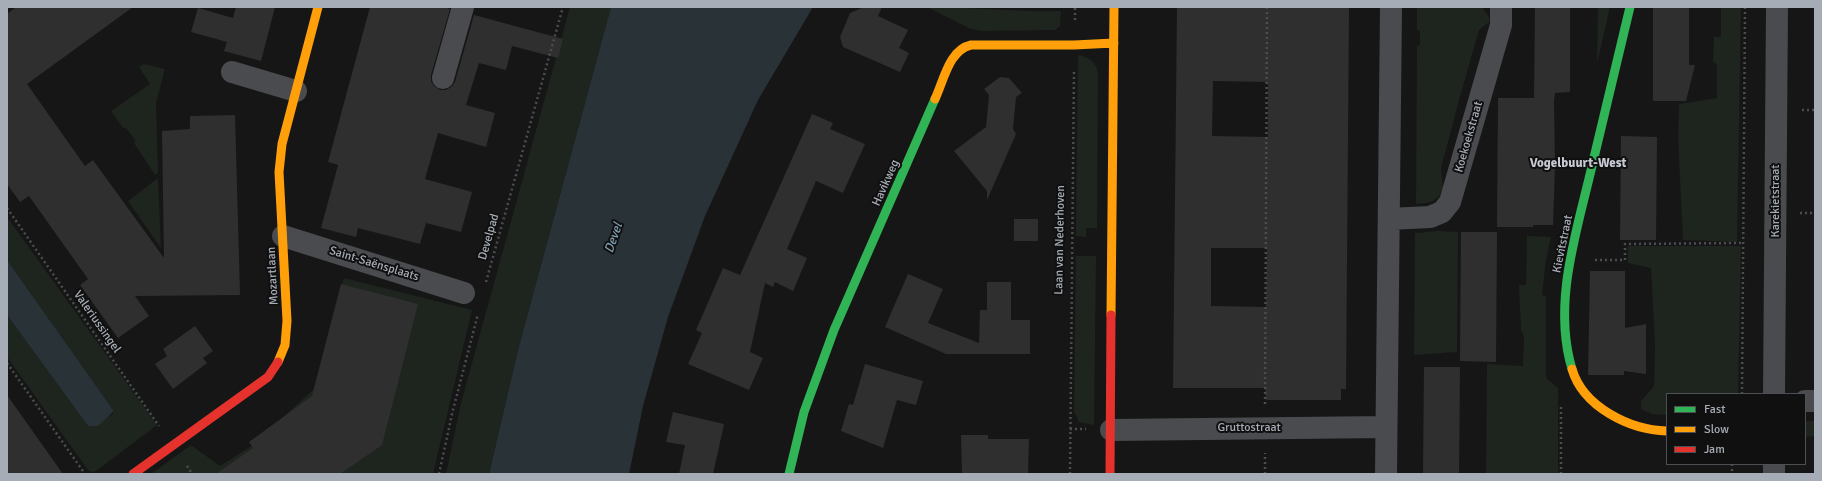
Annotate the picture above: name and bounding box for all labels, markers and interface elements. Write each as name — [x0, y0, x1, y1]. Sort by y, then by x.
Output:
street label: Koekoekstraat — [1452, 100, 1486, 174]
district label: Vogelbuurt-West — [1530, 156, 1626, 172]
street label: Havikweg — [869, 157, 903, 209]
street label: Karekietstraat — [1769, 165, 1783, 237]
street label: Laan van Nederhoven — [1052, 185, 1068, 295]
street label: Develpad — [476, 212, 502, 262]
street label: Kievitstraat — [1550, 214, 1576, 274]
water label: Devel — [602, 221, 626, 255]
street label: Saint-Saënsplaats — [327, 244, 421, 284]
street label: Mozartlaan — [264, 247, 282, 305]
street label: Valeriussingel — [70, 288, 124, 356]
legend — [1666, 393, 1806, 465]
text: Fast — [1704, 402, 1725, 417]
street label: Gruttostraat — [1217, 421, 1281, 435]
text: Slow — [1704, 422, 1729, 437]
text: Jam — [1704, 442, 1725, 457]

